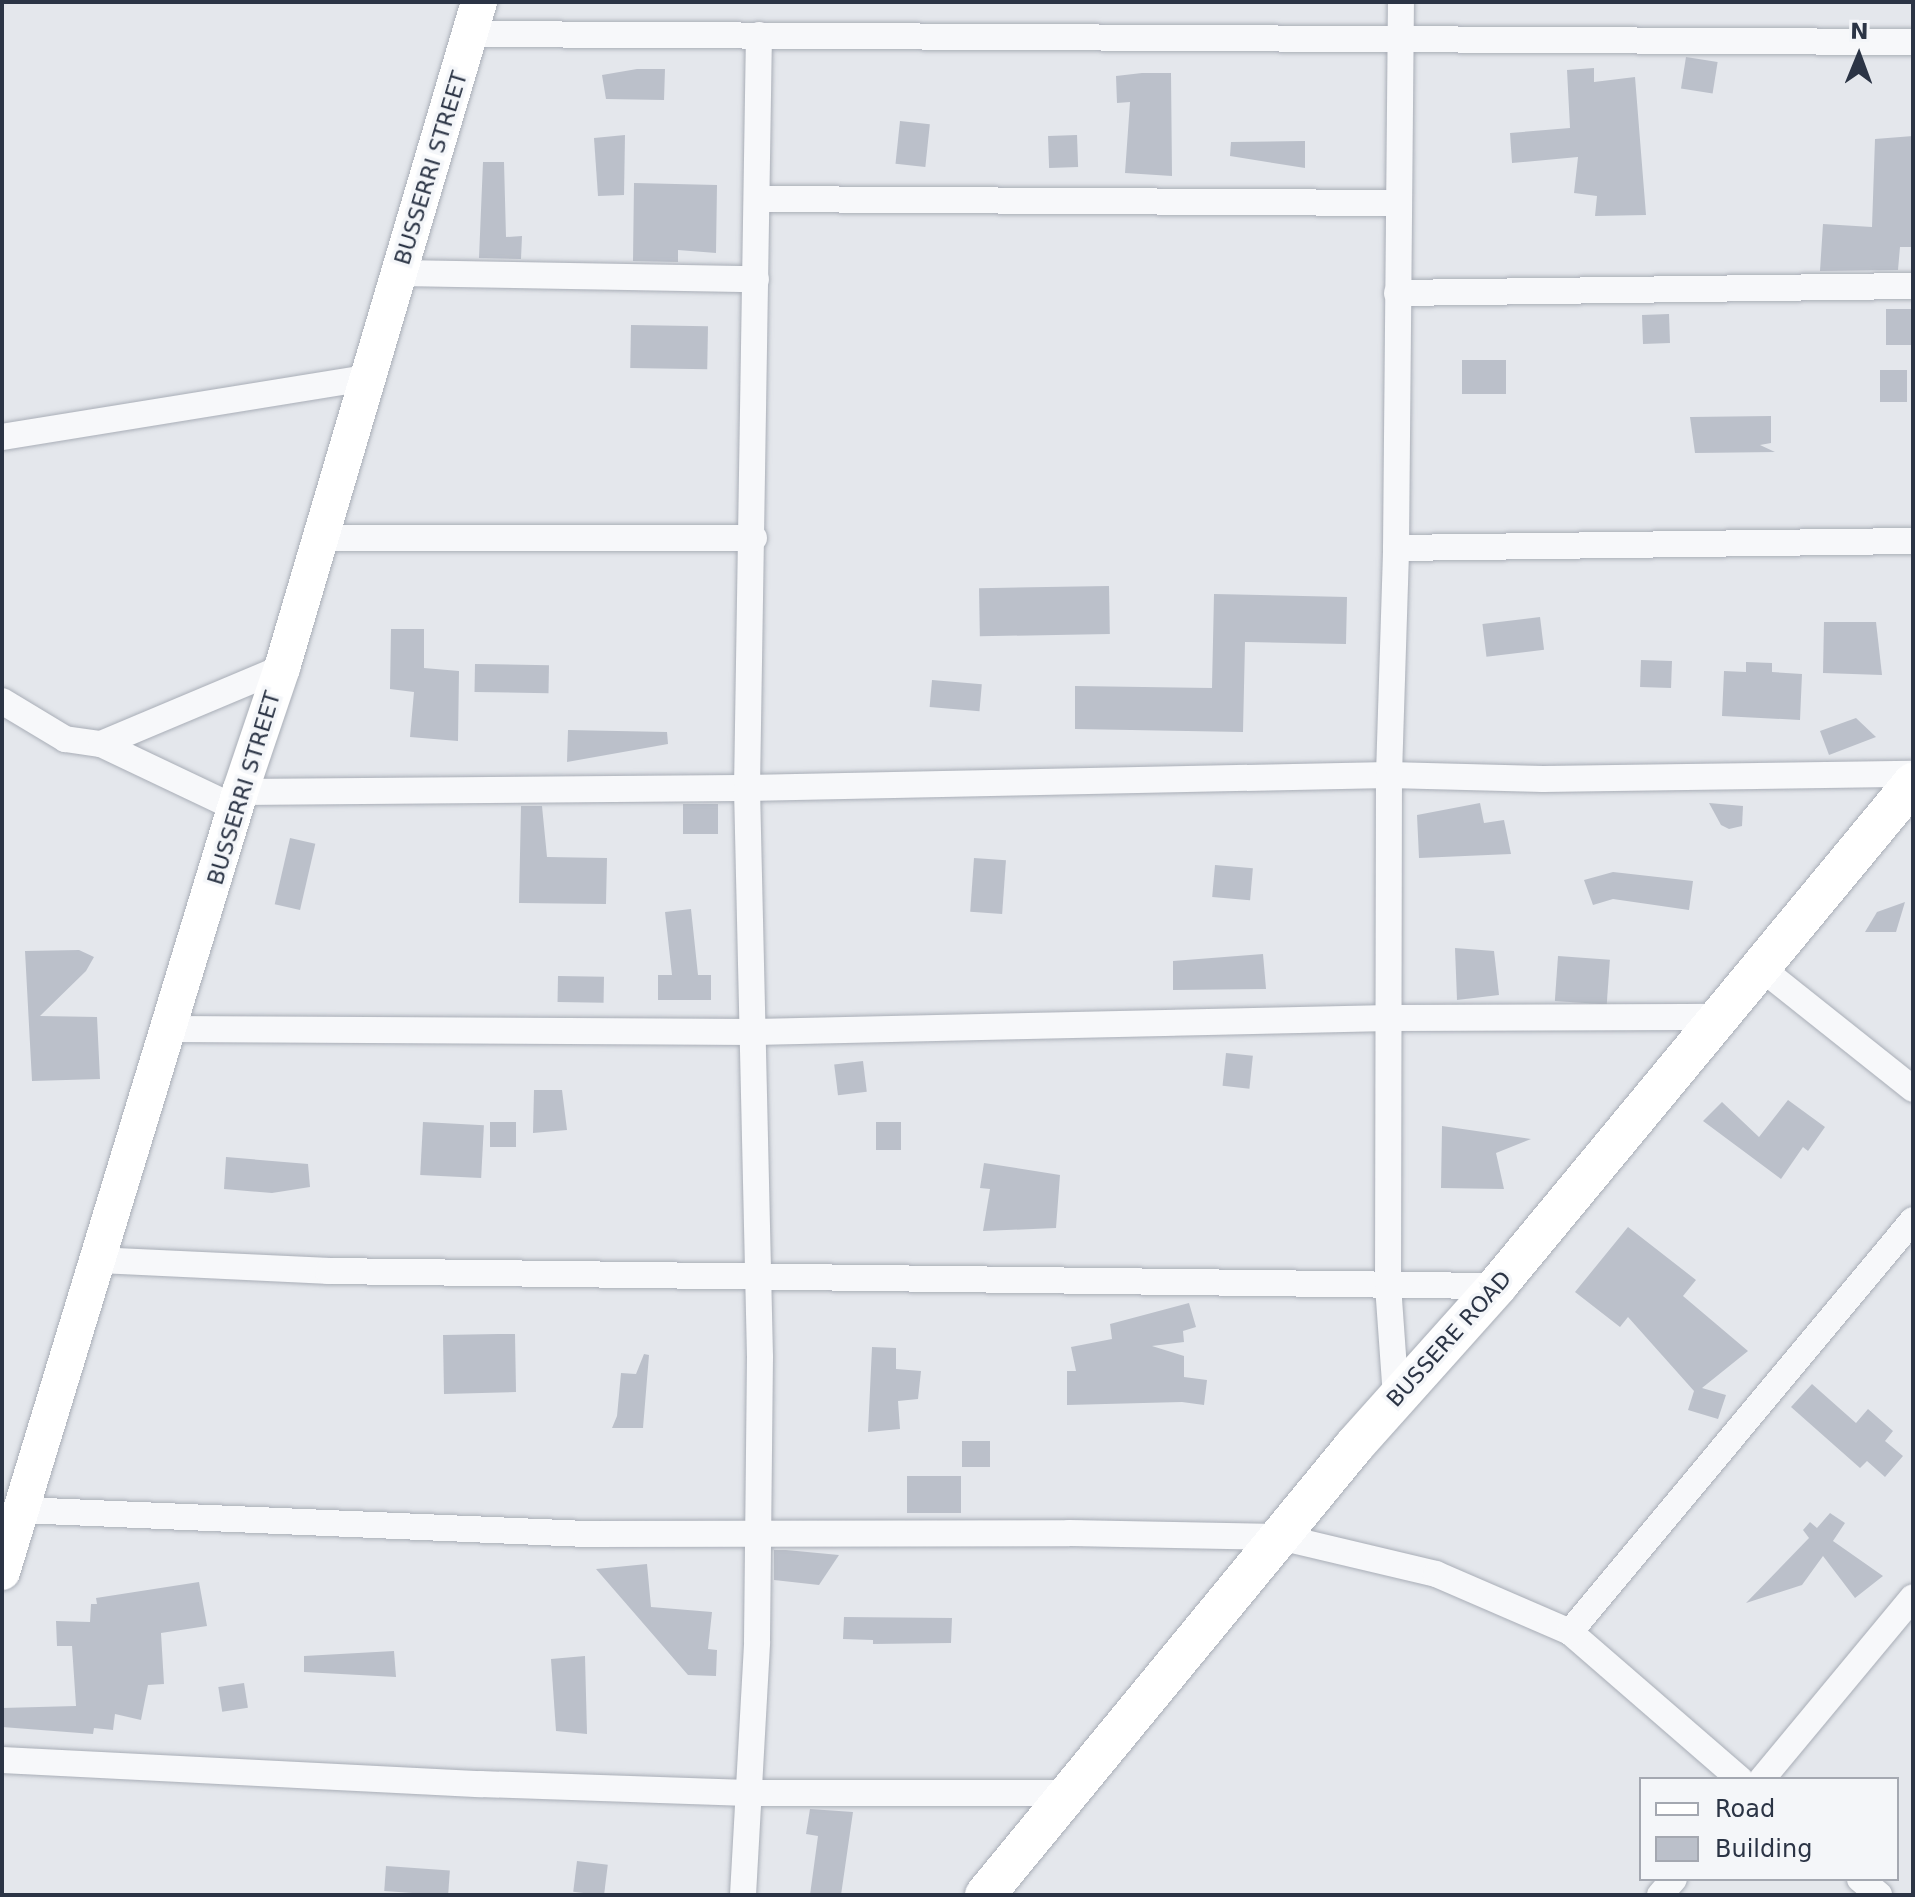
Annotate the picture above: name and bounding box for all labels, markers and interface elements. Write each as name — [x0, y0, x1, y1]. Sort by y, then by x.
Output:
north arrow — [1819, 16, 1899, 96]
text: N — [1850, 19, 1869, 44]
street label: BUSSERRI STREET — [389, 68, 473, 268]
street label: BUSSERRI STREET — [202, 688, 286, 888]
street label: BUSSERE ROAD — [1381, 1266, 1517, 1412]
legend — [1639, 1777, 1899, 1881]
text: Road — [1715, 1795, 1775, 1823]
text: Building — [1715, 1835, 1812, 1863]

